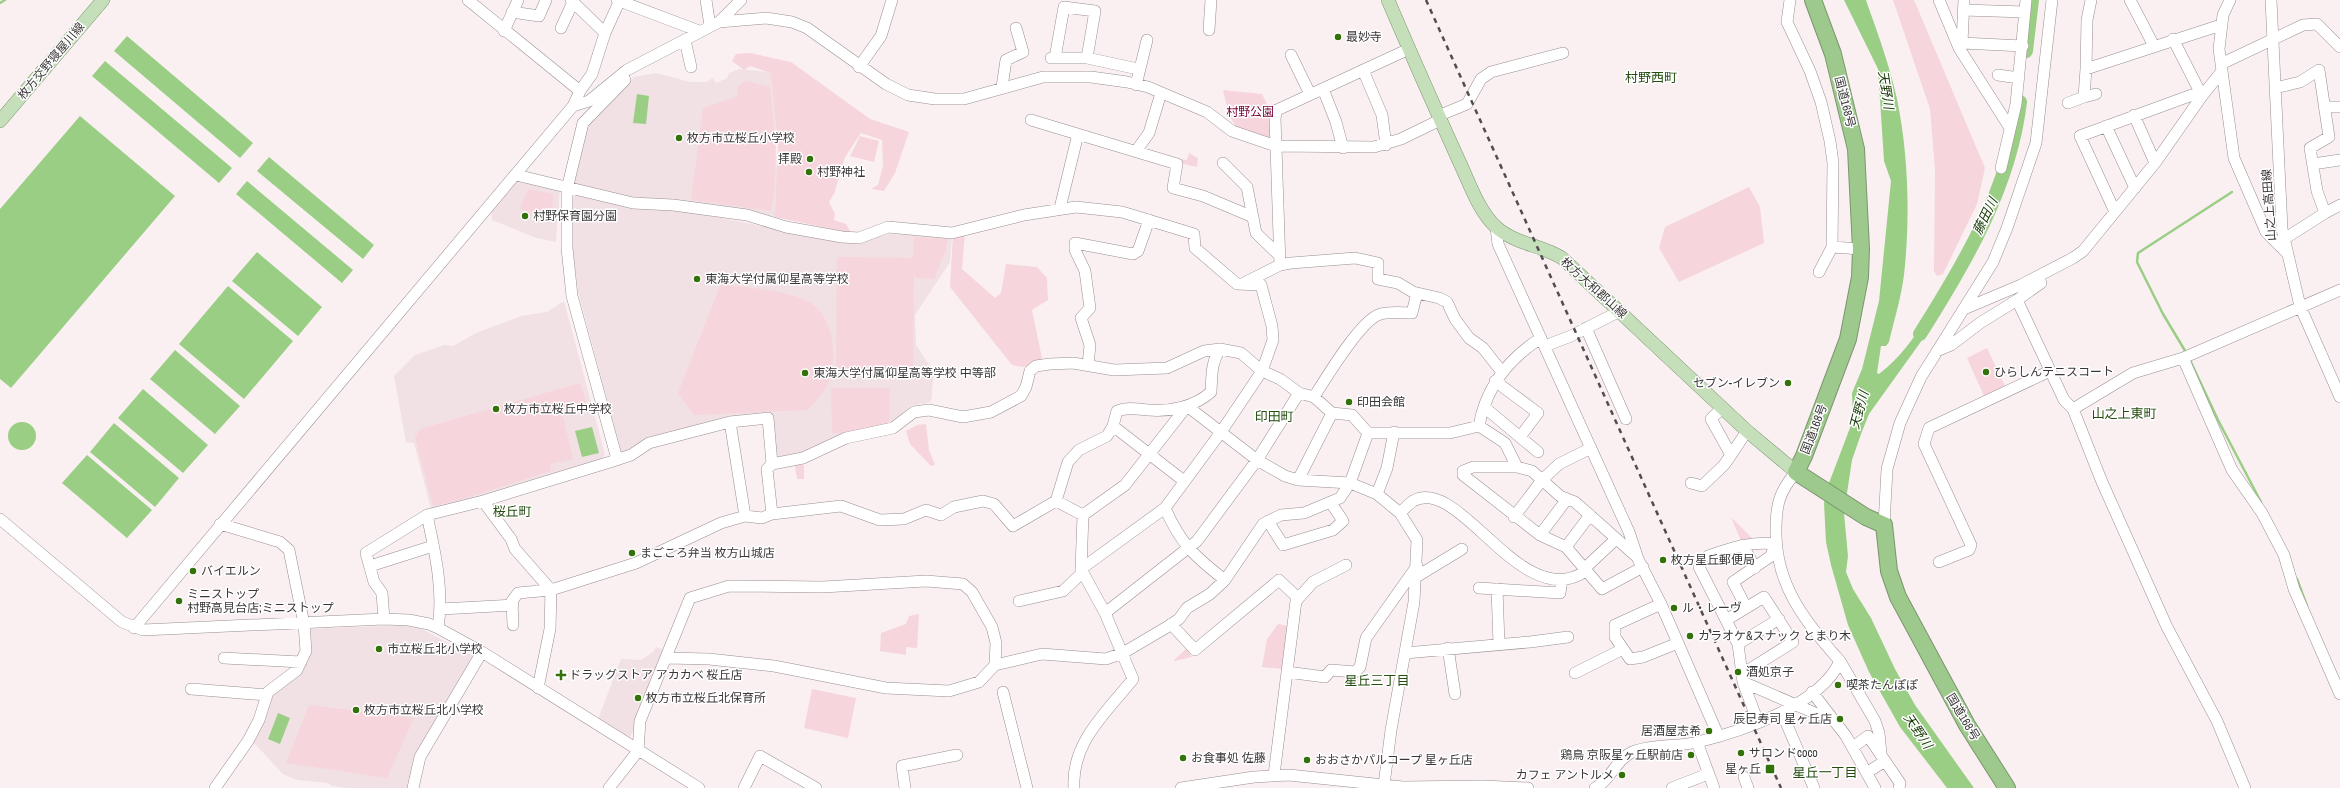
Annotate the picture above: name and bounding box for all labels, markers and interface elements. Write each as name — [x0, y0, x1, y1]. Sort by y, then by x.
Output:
street label: 枚方交野寝屋川線 — [14, 19, 88, 103]
place label: 最妙寺 — [1346, 29, 1382, 45]
marker: 最妙寺 — [1333, 32, 1343, 42]
district label: 村野西町 — [1625, 69, 1677, 86]
water label: 天野川 — [1875, 69, 1898, 113]
street label: 国道168号 — [1831, 75, 1859, 129]
park label: 村野公園 — [1226, 104, 1274, 120]
place label: 枚方市立桜丘小学校 — [687, 130, 795, 146]
marker: 枚方市立桜丘小学校 — [674, 133, 684, 143]
place label: 拝殿 — [778, 151, 802, 167]
marker: 拝殿 — [805, 154, 815, 164]
place label: 村野神社 — [817, 164, 865, 180]
marker: 村野神社 — [804, 167, 814, 177]
street label: 山之上高田線 — [2259, 169, 2279, 241]
water label: 藤田川 — [1969, 193, 2002, 237]
place label: 村野保育園分園 — [533, 208, 617, 224]
marker: 村野保育園分園 — [520, 211, 530, 221]
street label: 枚方大和郡山線 — [1557, 254, 1631, 322]
place label: 東海大学付属仰星高等学校 — [705, 271, 849, 287]
marker: 東海大学付属仰星高等学校 — [692, 274, 702, 284]
place label: ひらしんテニスコート — [1994, 364, 2114, 380]
place label: 東海大学付属仰星高等学校 中等部 — [813, 365, 996, 381]
marker: ひらしんテニスコート — [1981, 367, 1991, 377]
marker: 東海大学付属仰星高等学校 中等部 — [800, 368, 810, 378]
place label: セブン-イレブン — [1693, 375, 1780, 391]
marker: セブン-イレブン — [1783, 378, 1793, 388]
water label: 天野川 — [1846, 387, 1873, 431]
place label: 印田会館 — [1357, 394, 1405, 410]
marker: 印田会館 — [1344, 397, 1354, 407]
place label: 枚方市立桜丘中学校 — [504, 401, 612, 417]
street label: 国道168号 — [1797, 402, 1831, 456]
marker: 枚方市立桜丘中学校 — [491, 404, 501, 414]
district label: 山之上東町 — [2091, 405, 2157, 422]
district label: 印田町 — [1254, 408, 1294, 425]
district label: 桜丘町 — [492, 503, 532, 520]
place label: まごころ弁当 枚方山城店 — [640, 545, 775, 561]
marker: まごころ弁当 枚方山城店 — [627, 548, 637, 558]
place label: 枚方星丘郵便局 — [1671, 552, 1755, 568]
marker: 枚方星丘郵便局 — [1658, 555, 1668, 565]
place label: バイエルン — [201, 563, 261, 579]
marker: バイエルン — [188, 566, 198, 576]
place label: ミニストップ 村野高見台店;ミニストップ — [187, 586, 334, 616]
marker: ミニストップ 村野高見台店;ミニストップ — [174, 596, 184, 606]
place label: ル・レーヴ — [1682, 600, 1742, 616]
marker: ル・レーヴ — [1669, 603, 1679, 613]
place label: カラオケ&スナック とまり木 — [1698, 628, 1851, 644]
marker: カラオケ&スナック とまり木 — [1685, 631, 1695, 641]
place label: 市立桜丘北小学校 — [387, 641, 483, 657]
marker: 市立桜丘北小学校 — [374, 644, 384, 654]
place label: 酒処京子 — [1746, 664, 1794, 680]
place label: ドラッグストア アカカベ 桜丘店 — [569, 667, 742, 683]
marker: 酒処京子 — [1733, 667, 1743, 677]
marker: ドラッグストア アカカベ 桜丘店 — [556, 670, 566, 680]
district label: 星丘三丁目 — [1344, 672, 1410, 689]
place label: 喫茶たんぽぽ — [1846, 677, 1918, 693]
marker: 喫茶たんぽぽ — [1833, 680, 1843, 690]
place label: 枚方市立桜丘北保育所 — [646, 690, 766, 706]
street label: 国道168号 — [1943, 690, 1983, 744]
marker: 枚方市立桜丘北保育所 — [633, 693, 643, 703]
place label: 枚方市立桜丘北小学校 — [364, 702, 484, 718]
marker: 枚方市立桜丘北小学校 — [351, 705, 361, 715]
water label: 天野川 — [1900, 710, 1937, 754]
place label: 辰巳寿司 星ヶ丘店 — [1733, 711, 1832, 727]
marker: 辰巳寿司 星ヶ丘店 — [1835, 714, 1845, 724]
place label: 居酒屋志希 — [1641, 723, 1701, 739]
marker: 居酒屋志希 — [1704, 726, 1714, 736]
place label: サロンドcoco — [1749, 745, 1818, 761]
place label: 鶏鳥 京阪星ヶ丘駅前店 — [1560, 747, 1683, 763]
marker: サロンドcoco — [1736, 748, 1746, 758]
place label: お食事処 佐藤 — [1191, 750, 1266, 766]
marker: 鶏鳥 京阪星ヶ丘駅前店 — [1686, 750, 1696, 760]
place label: おおさかパルコープ 星ヶ丘店 — [1315, 752, 1473, 768]
marker: お食事処 佐藤 — [1178, 753, 1188, 763]
marker: おおさかパルコープ 星ヶ丘店 — [1302, 755, 1312, 765]
place label: 星ヶ丘 — [1725, 761, 1761, 777]
marker: 星ヶ丘 — [1764, 763, 1776, 775]
district label: 星丘一丁目 — [1792, 764, 1858, 781]
place label: カフェ アントルメ — [1516, 767, 1614, 783]
marker: カフェ アントルメ — [1617, 770, 1627, 780]

